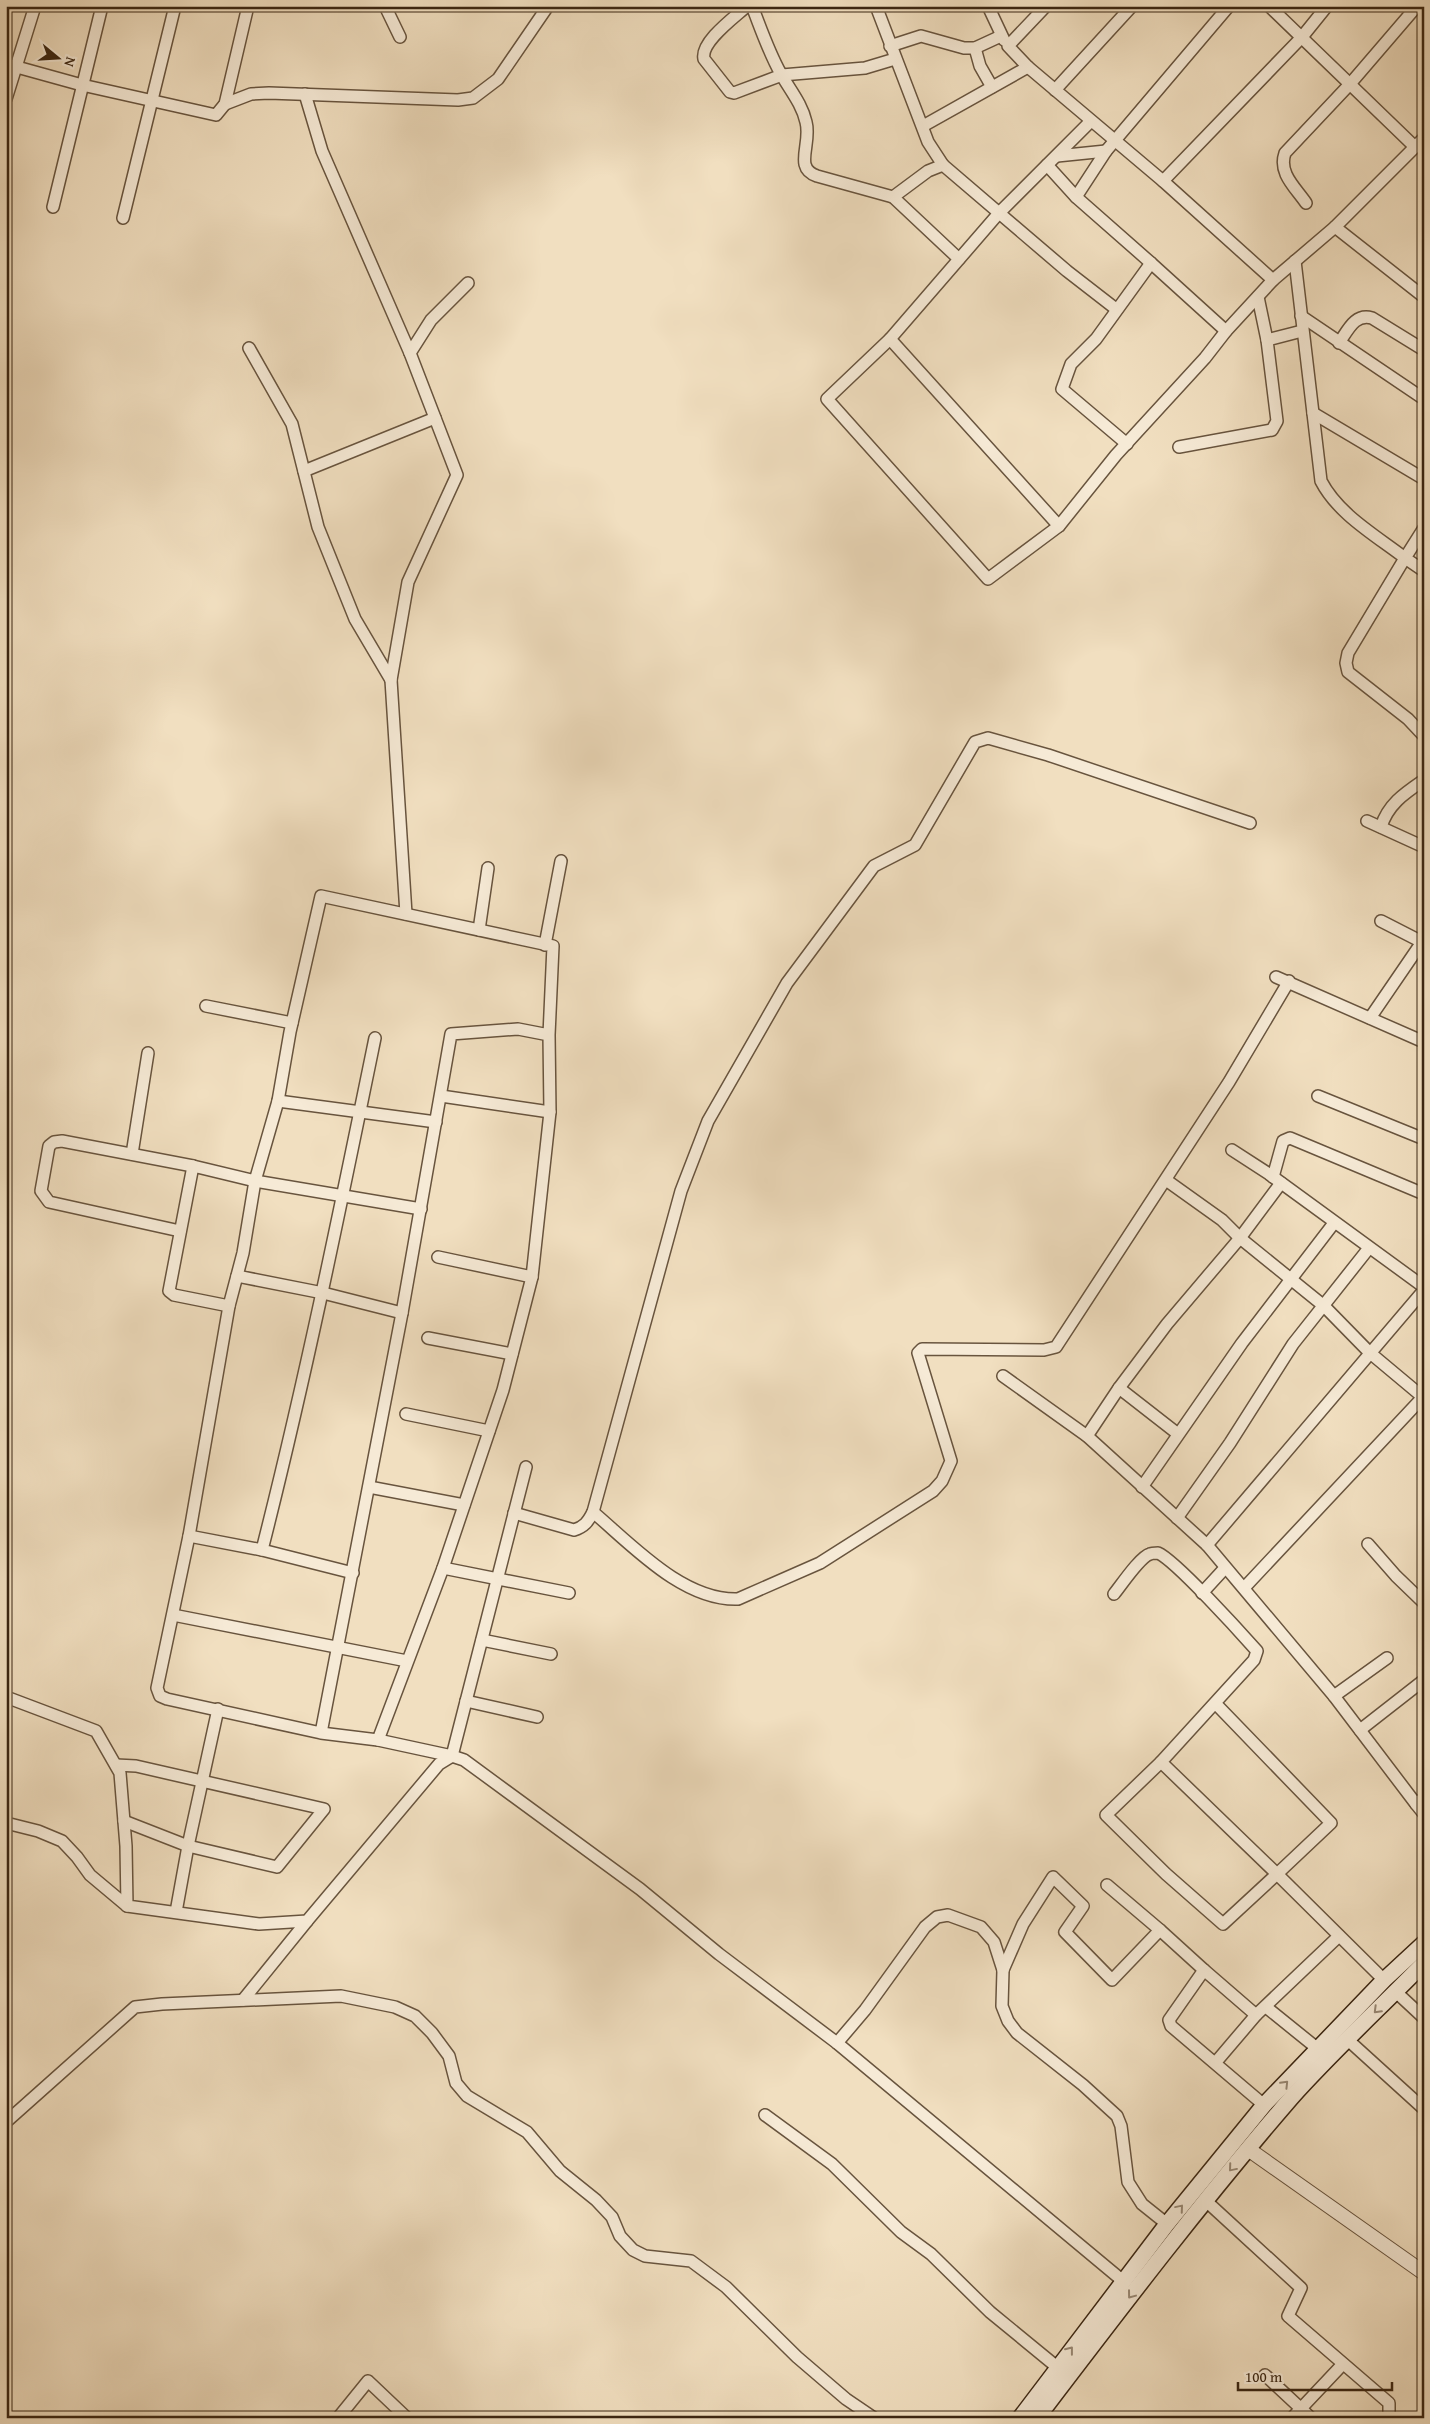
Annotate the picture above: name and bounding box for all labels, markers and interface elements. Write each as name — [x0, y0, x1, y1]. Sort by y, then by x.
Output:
north arrow — [32, 32, 82, 82]
text: N — [59, 54, 81, 70]
one-way arrow — [1374, 2005, 1383, 2014]
one-way arrow — [1279, 2080, 1288, 2089]
one-way arrow — [1229, 2163, 1238, 2172]
one-way arrow — [1175, 2205, 1183, 2214]
one-way arrow — [1128, 2289, 1136, 2298]
one-way arrow — [1064, 2347, 1072, 2356]
scale bar — [1238, 2359, 1391, 2391]
text: 100 m — [1245, 2366, 1283, 2387]

